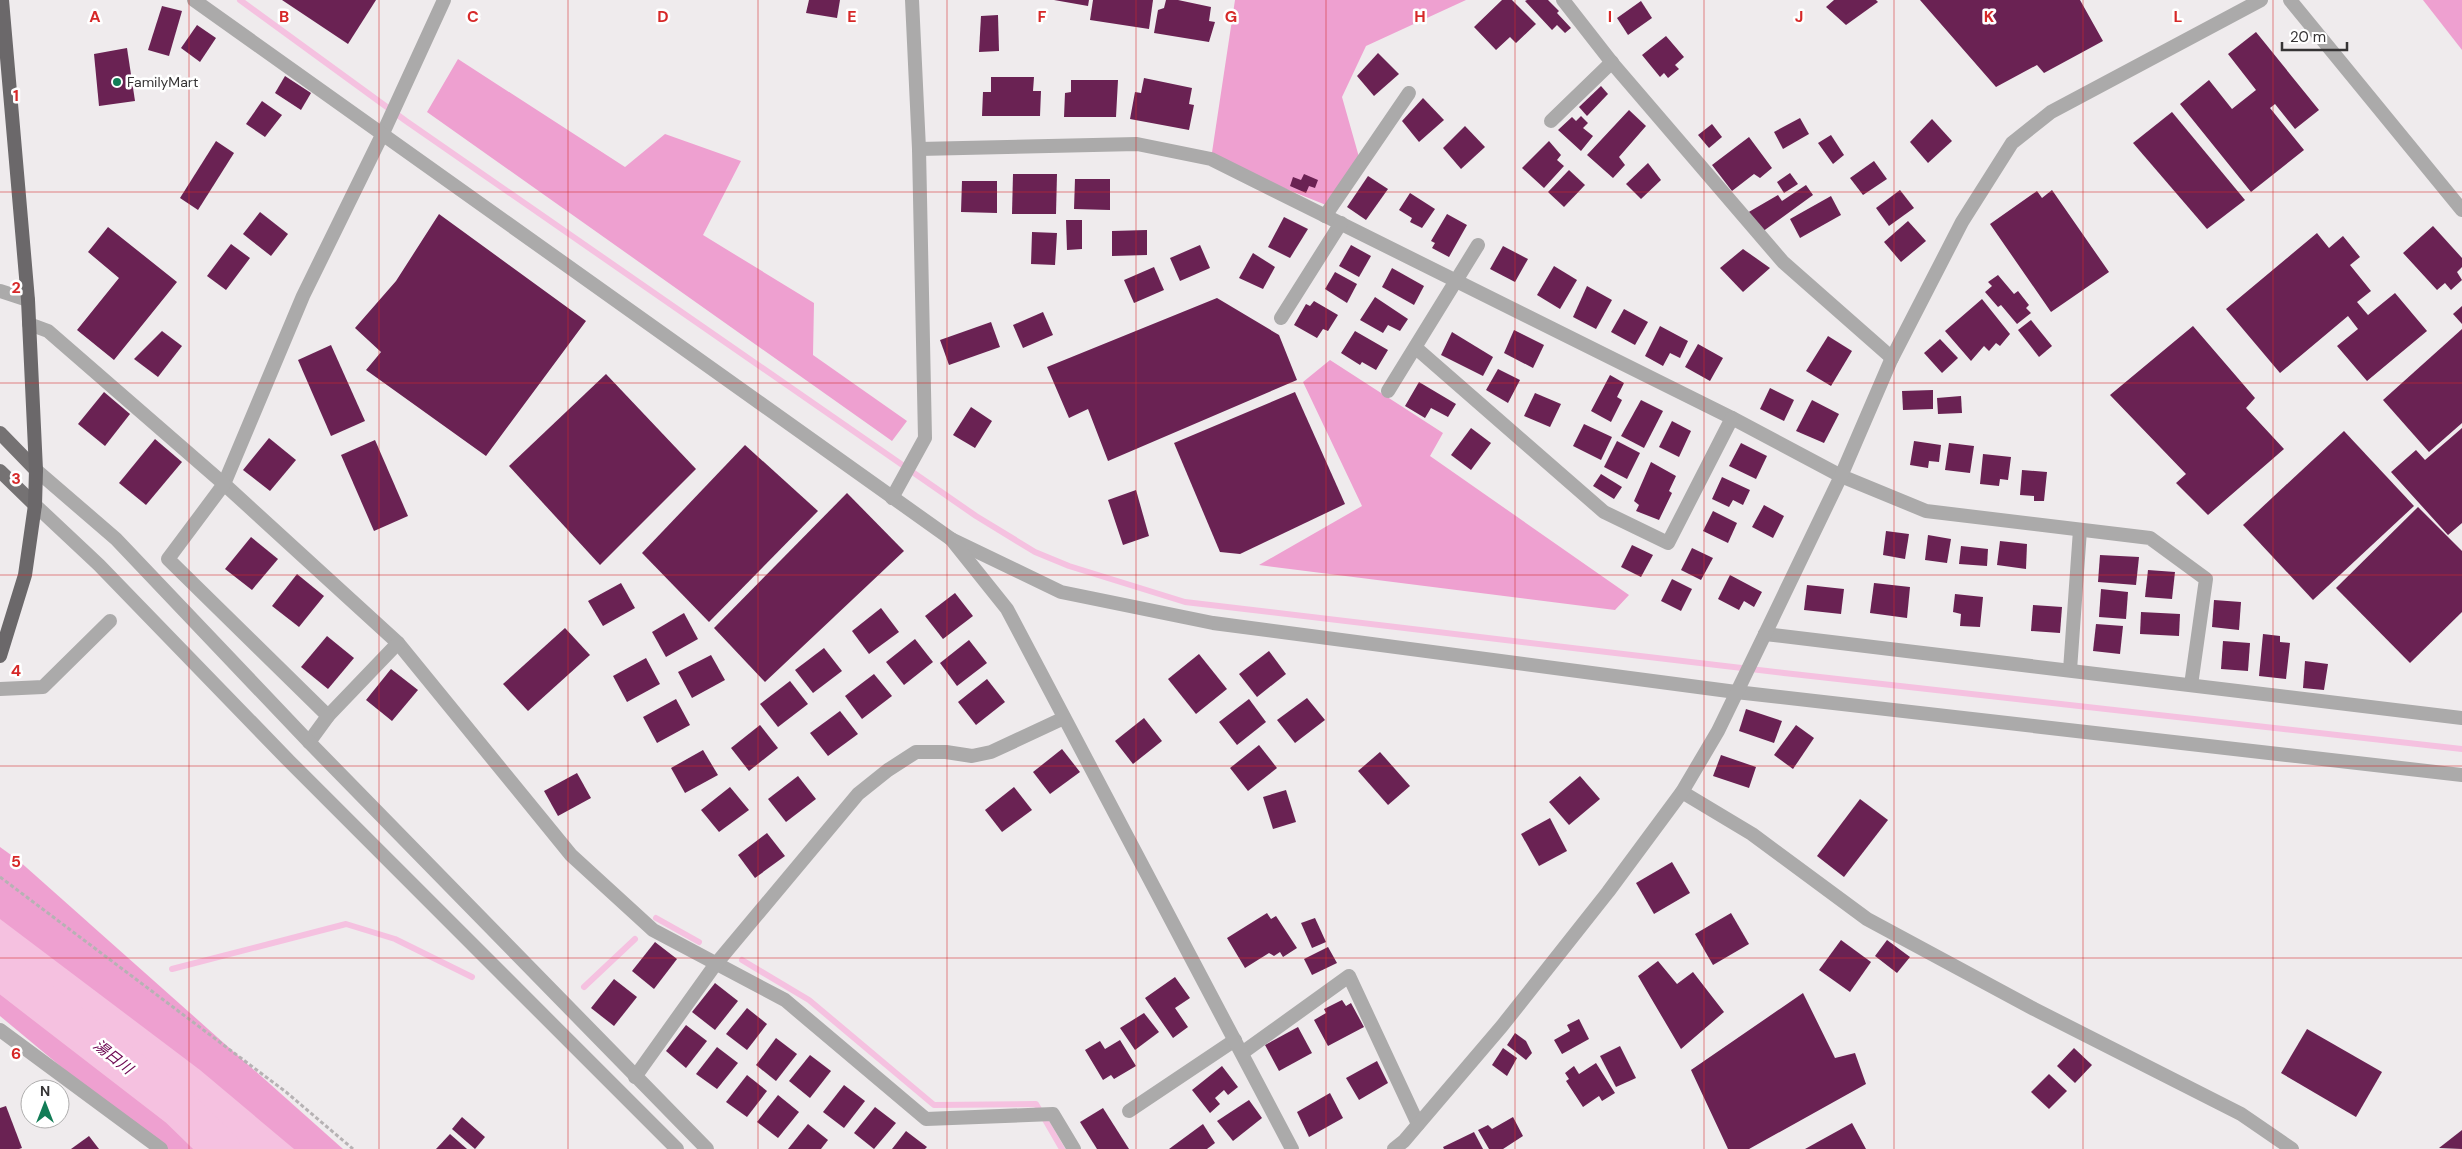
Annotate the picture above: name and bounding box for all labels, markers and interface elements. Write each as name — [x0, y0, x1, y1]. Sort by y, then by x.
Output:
text: A — [89, 6, 101, 27]
text: B — [279, 6, 289, 27]
text: C — [467, 6, 479, 27]
text: D — [657, 6, 669, 27]
text: E — [847, 6, 857, 27]
text: F — [1038, 6, 1047, 27]
text: G — [1225, 6, 1237, 27]
text: H — [1414, 6, 1426, 27]
text: I — [1608, 6, 1612, 27]
text: J — [1795, 6, 1803, 27]
text: K — [1984, 6, 1995, 27]
text: L — [2174, 6, 2183, 27]
scale bar — [2282, 20, 2347, 52]
text: 20 m — [2290, 27, 2326, 47]
place label: FamilyMart — [127, 73, 198, 91]
marker: FamilyMart — [111, 76, 123, 88]
text: 1 — [13, 85, 19, 106]
text: 2 — [11, 277, 21, 298]
text: 3 — [11, 468, 21, 489]
text: 4 — [11, 660, 21, 681]
text: 5 — [11, 851, 21, 872]
water label: 湯日川 — [89, 1035, 138, 1080]
text: 6 — [11, 1043, 21, 1064]
north arrow — [20, 1079, 70, 1129]
text: N — [40, 1082, 50, 1100]

